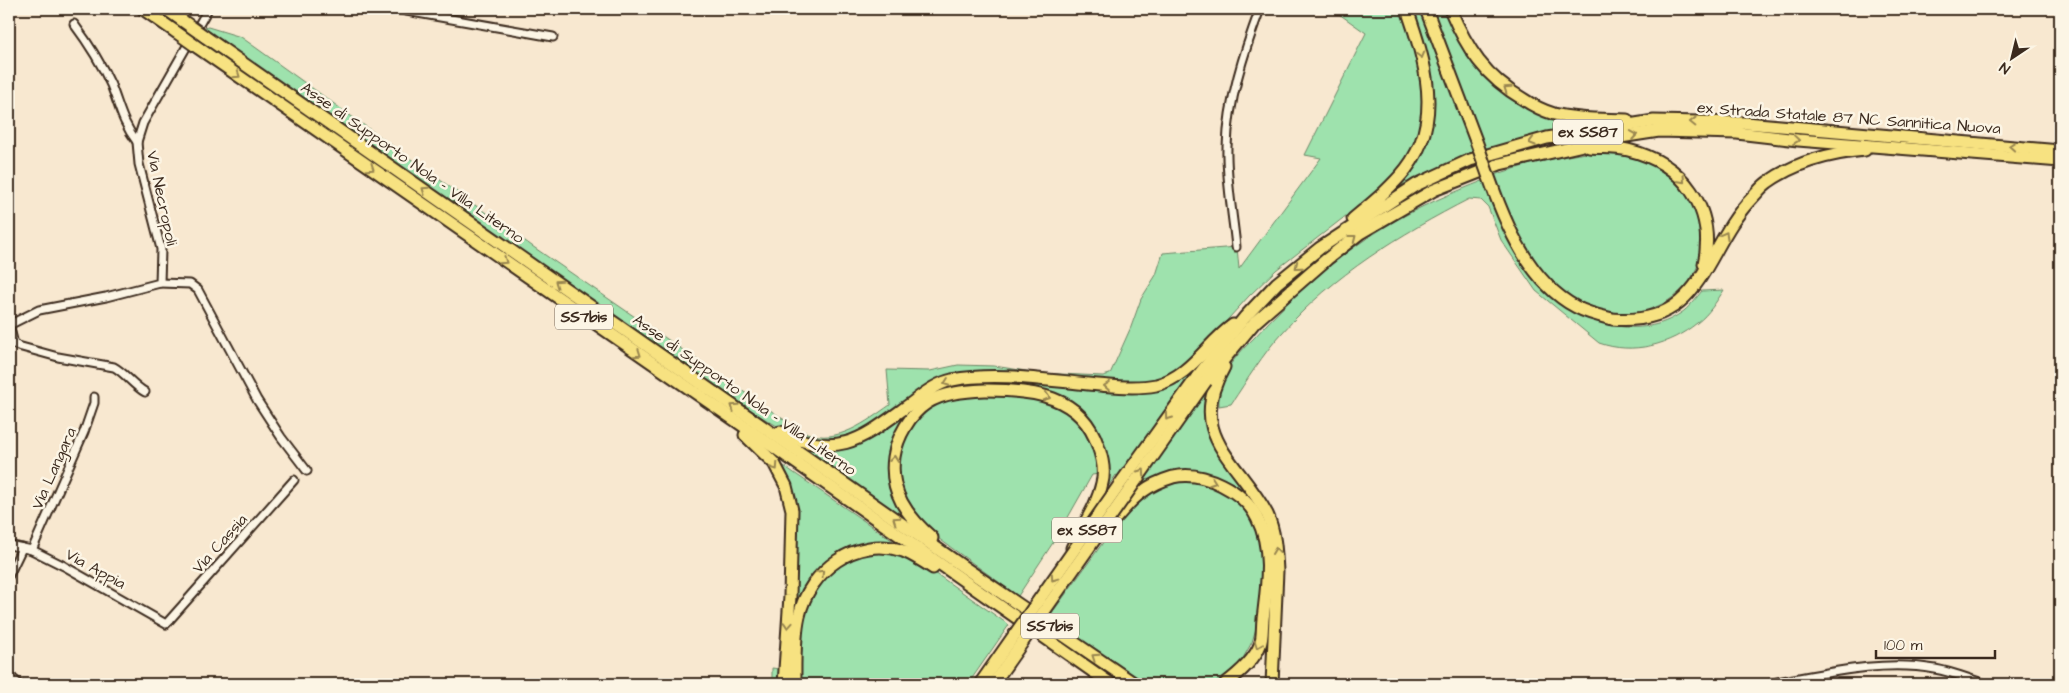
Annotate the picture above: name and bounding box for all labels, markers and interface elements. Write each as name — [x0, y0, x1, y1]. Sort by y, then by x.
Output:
north arrow — [1986, 32, 2036, 82]
one-way arrow — [1416, 51, 1426, 59]
text: N — [1996, 57, 2014, 79]
one-way arrow — [232, 69, 241, 78]
street label: Asse di Supporto Nola - Villa Literno — [296, 77, 529, 249]
one-way arrow — [1503, 86, 1513, 95]
street label: ex Strada Statale 87 NC Sannitica Nuova — [1696, 96, 2002, 140]
one-way arrow — [1689, 117, 1696, 127]
road number: ex SS87 — [1553, 120, 1623, 144]
one-way arrow — [1630, 130, 1639, 140]
one-way arrow — [1792, 134, 1800, 145]
one-way arrow — [1529, 137, 1537, 147]
one-way arrow — [2007, 141, 2015, 152]
street label: Via Necropoli — [141, 149, 183, 248]
one-way arrow — [365, 162, 375, 171]
one-way arrow — [1676, 174, 1685, 183]
one-way arrow — [421, 187, 431, 196]
one-way arrow — [1719, 231, 1729, 240]
one-way arrow — [1347, 236, 1356, 244]
one-way arrow — [498, 255, 508, 264]
one-way arrow — [1294, 260, 1303, 269]
one-way arrow — [554, 280, 564, 289]
road number: SS7bis — [555, 304, 613, 330]
street label: Asse di Supporto Nola - Villa Literno — [628, 309, 861, 481]
one-way arrow — [632, 348, 641, 357]
one-way arrow — [943, 377, 952, 387]
one-way arrow — [1103, 381, 1111, 392]
one-way arrow — [1042, 391, 1051, 401]
one-way arrow — [731, 404, 740, 413]
one-way arrow — [1165, 411, 1174, 421]
street label: Via Langara — [26, 424, 83, 513]
one-way arrow — [888, 455, 899, 463]
one-way arrow — [769, 461, 778, 470]
one-way arrow — [1136, 468, 1145, 478]
one-way arrow — [1208, 476, 1217, 486]
street label: Via Cassia — [187, 509, 252, 578]
one-way arrow — [892, 517, 902, 526]
road number: ex SS87 — [1052, 518, 1122, 542]
street label: Via Appia — [61, 543, 130, 594]
one-way arrow — [1271, 546, 1281, 555]
one-way arrow — [815, 570, 824, 579]
one-way arrow — [1051, 572, 1060, 581]
road number: SS7bis — [1021, 614, 1079, 638]
one-way arrow — [782, 622, 793, 630]
scale bar — [1876, 628, 1995, 660]
text: 100 m — [1884, 635, 1923, 656]
one-way arrow — [1254, 640, 1264, 649]
one-way arrow — [1091, 654, 1101, 663]

